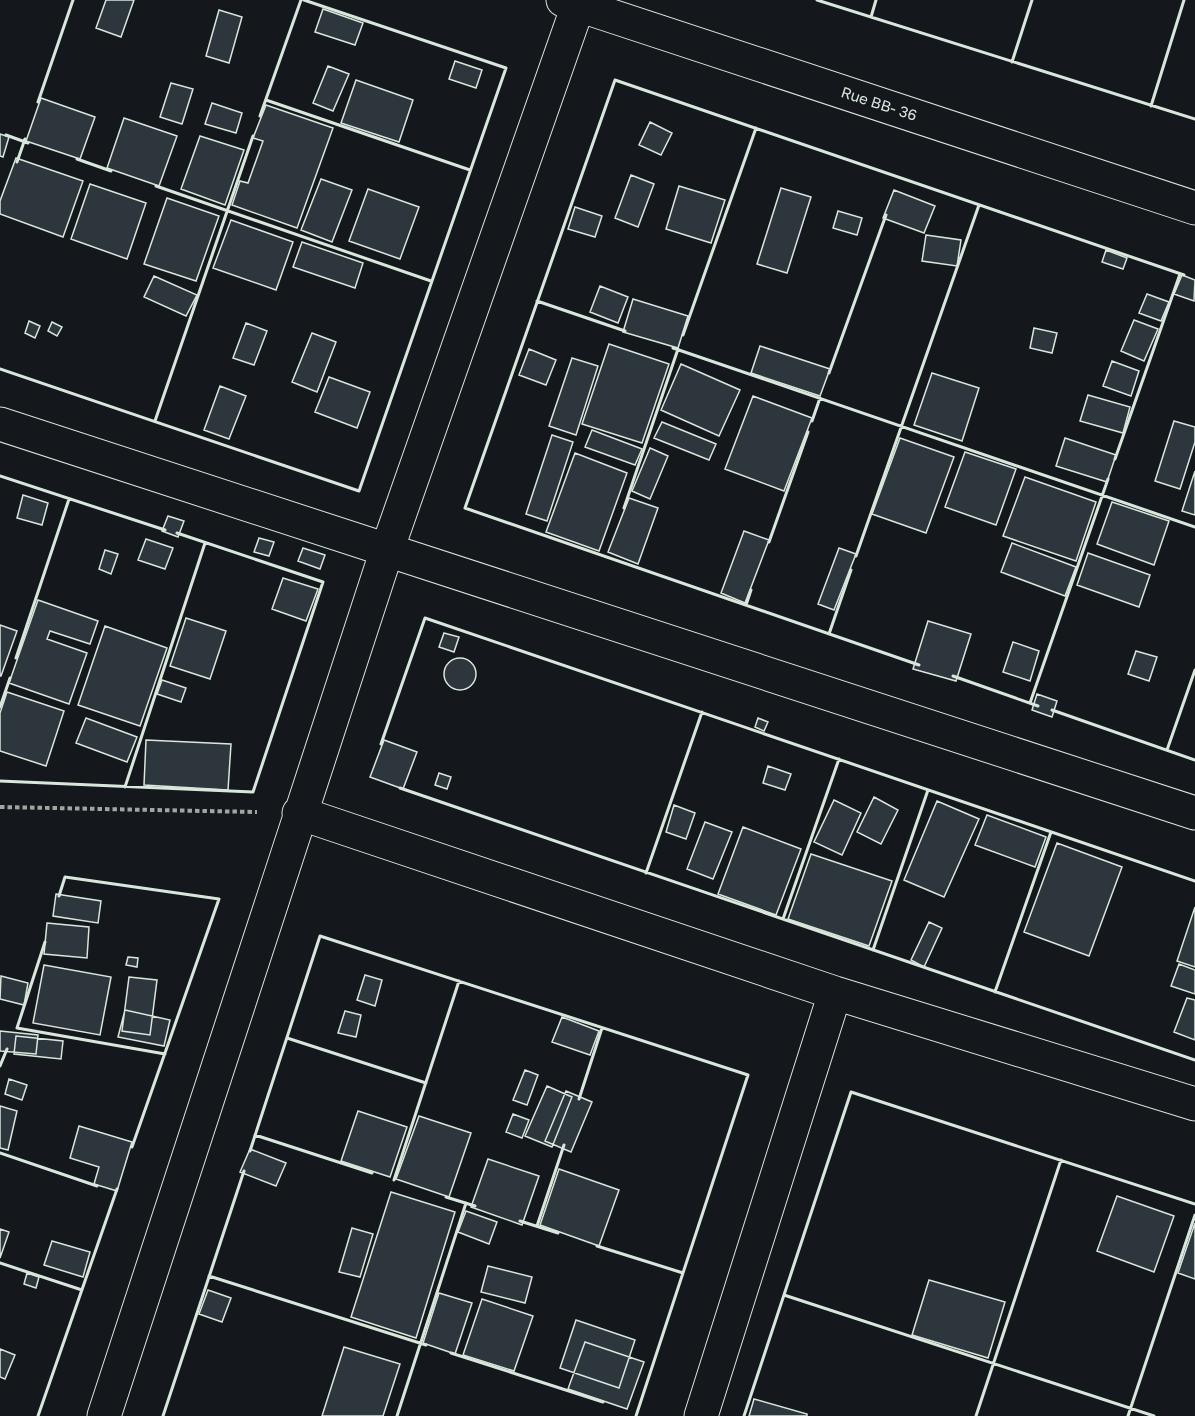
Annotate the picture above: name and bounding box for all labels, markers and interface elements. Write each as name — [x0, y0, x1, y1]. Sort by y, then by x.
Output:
street label: Rue BB- 36 — [839, 82, 920, 124]

